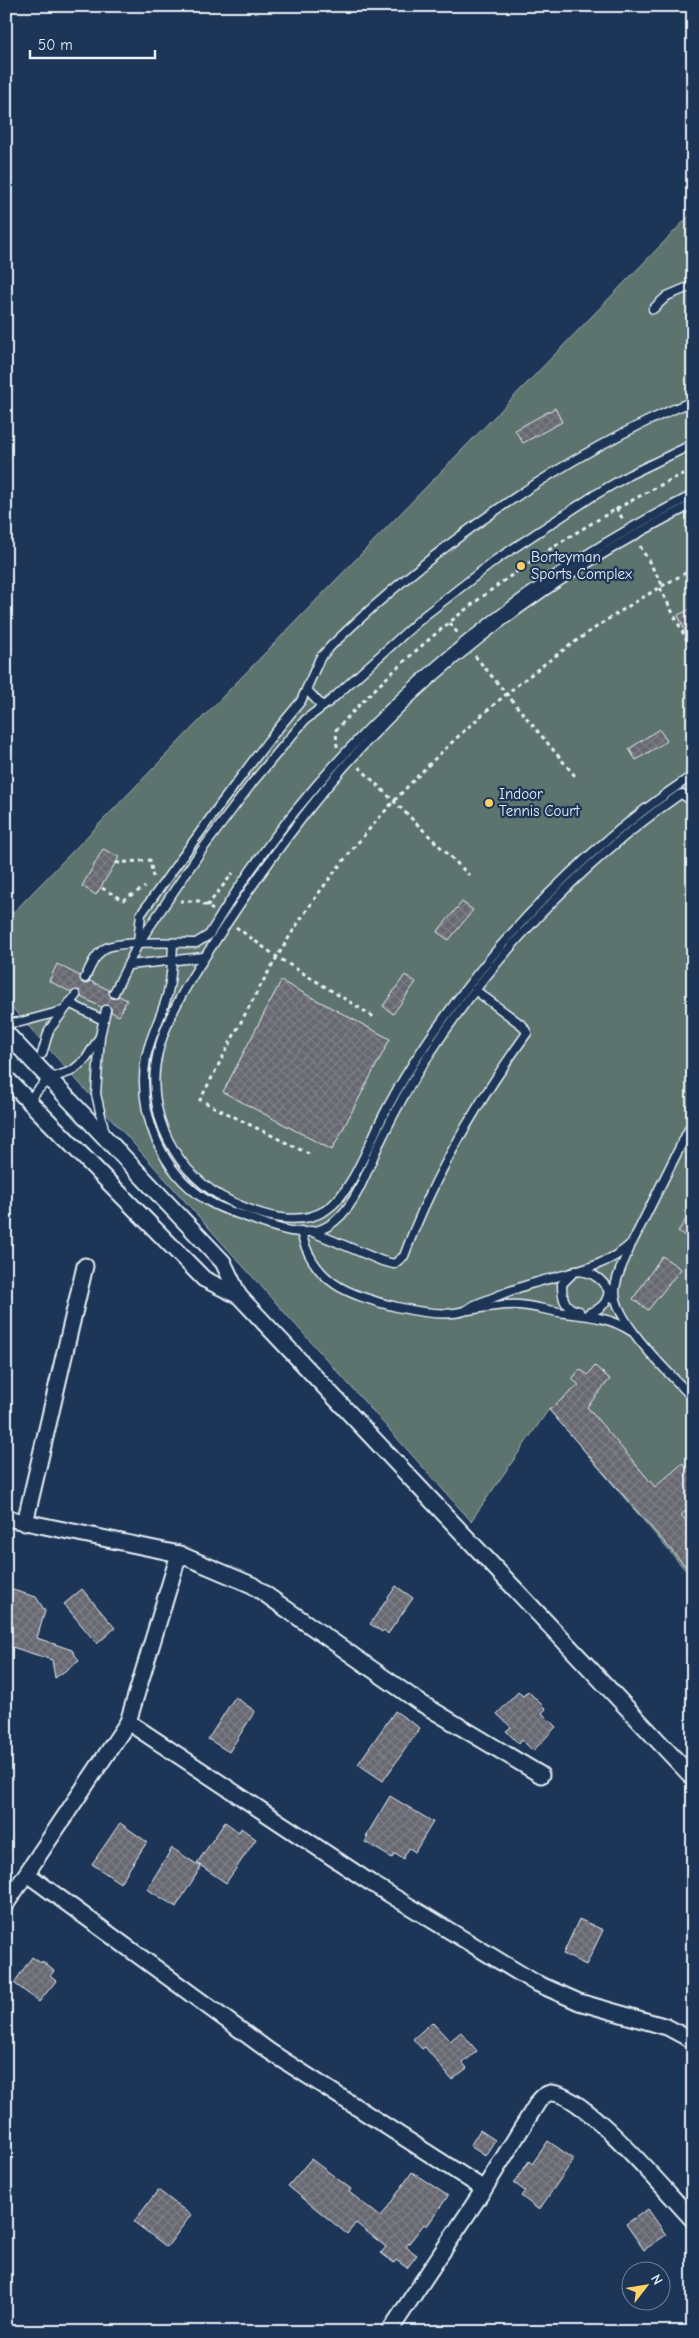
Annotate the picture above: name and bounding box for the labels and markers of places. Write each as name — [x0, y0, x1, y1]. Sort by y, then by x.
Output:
place label: Borteyman Sports Complex — [531, 548, 633, 583]
marker: Borteyman Sports Complex — [515, 560, 527, 572]
place label: Indoor Tennis Court — [499, 785, 580, 820]
marker: Indoor Tennis Court — [483, 797, 495, 809]

